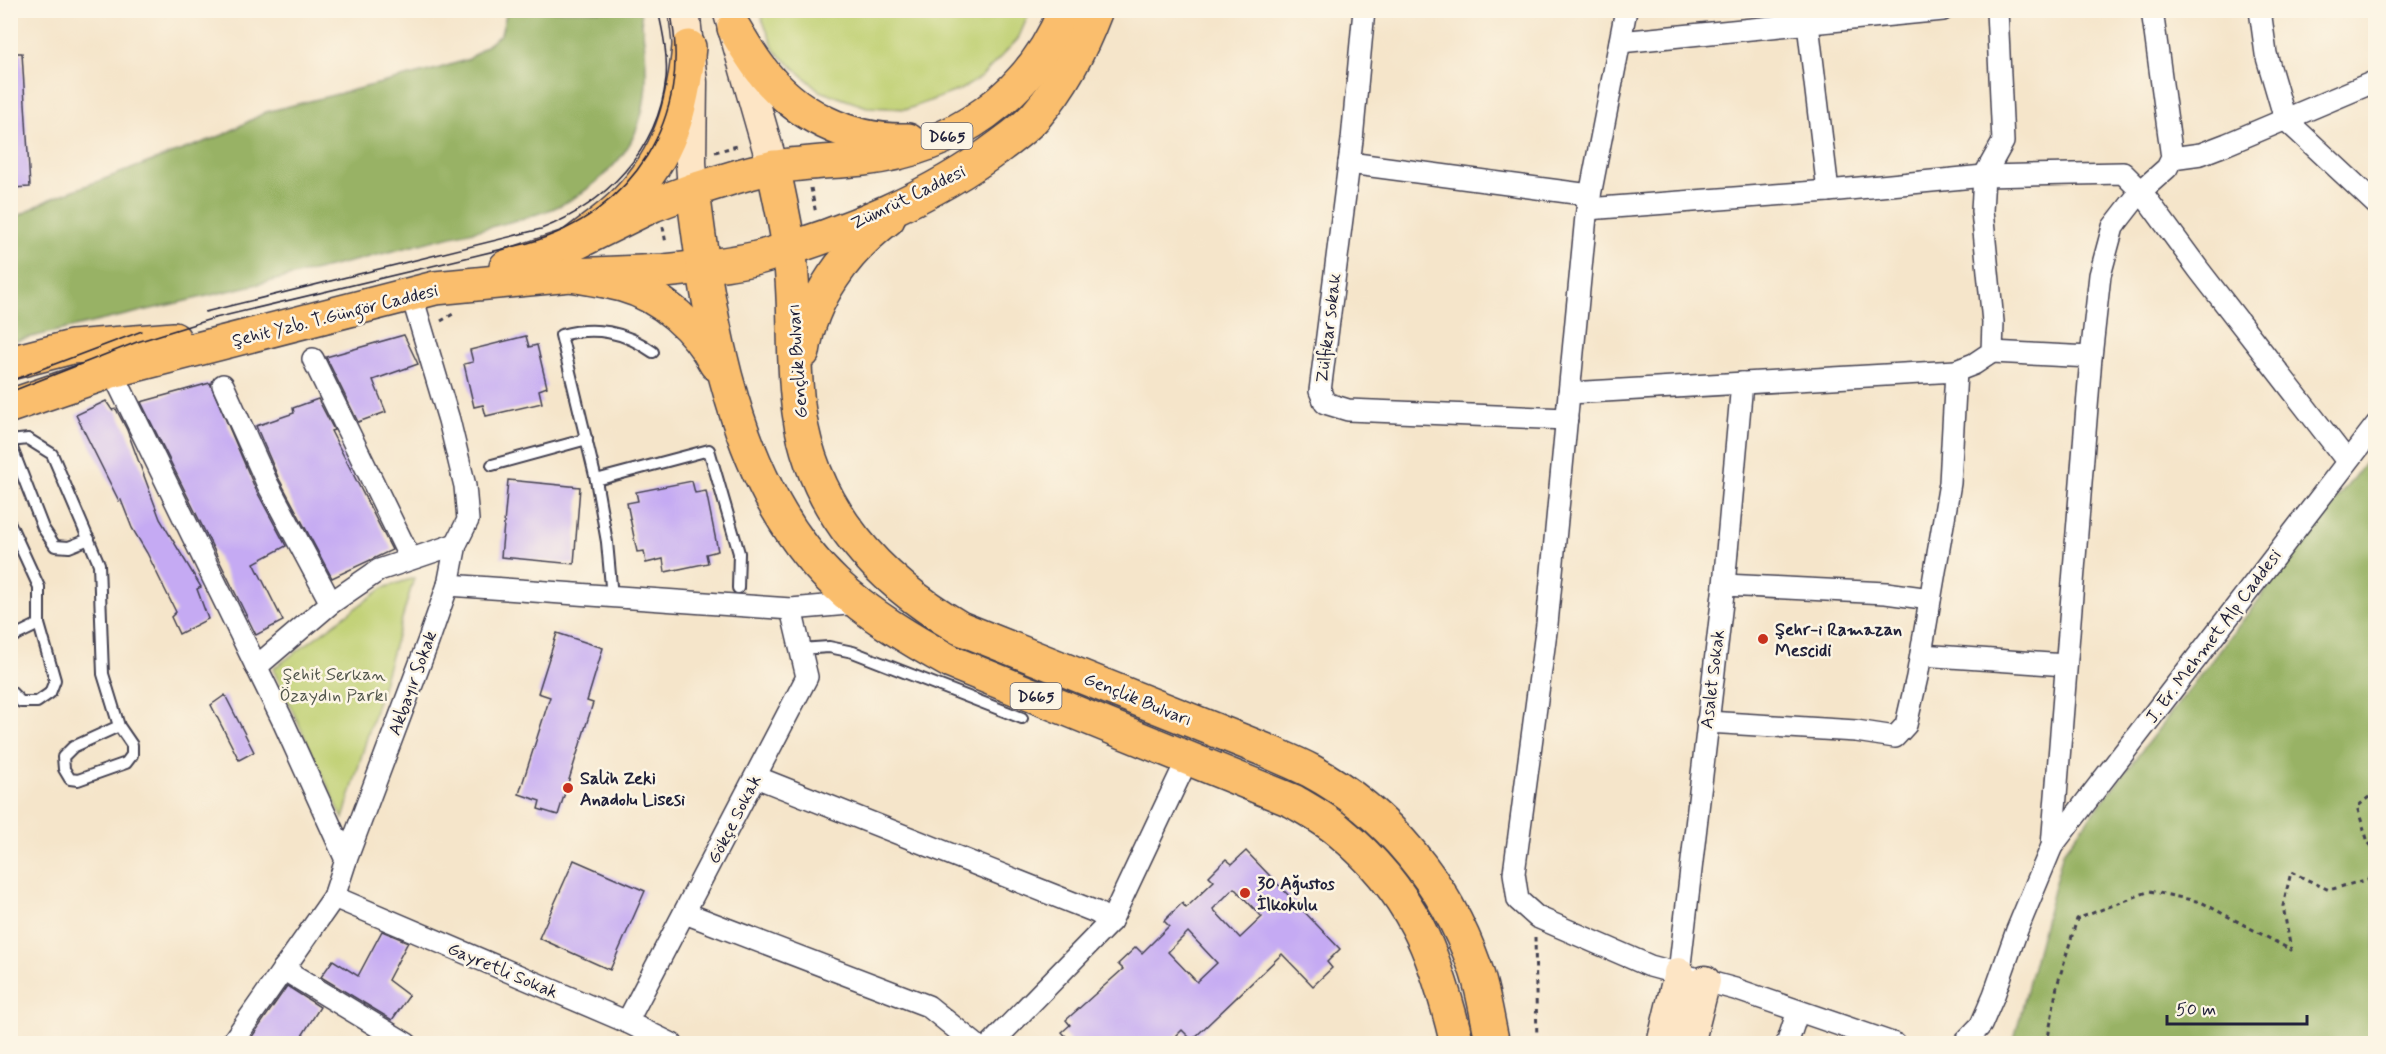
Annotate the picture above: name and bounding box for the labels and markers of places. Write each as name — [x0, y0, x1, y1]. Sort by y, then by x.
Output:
place label: Şehr-i Ramazan Mescidi — [1775, 618, 1902, 663]
marker: Şehr-i Ramazan Mescidi — [1756, 632, 1770, 646]
place label: Salih Zeki Anadolu Lisesi — [580, 767, 685, 812]
marker: Salih Zeki Anadolu Lisesi — [561, 781, 575, 795]
place label: 30 Ağustos İlkokulu — [1257, 872, 1335, 917]
marker: 30 Ağustos İlkokulu — [1238, 886, 1252, 900]

